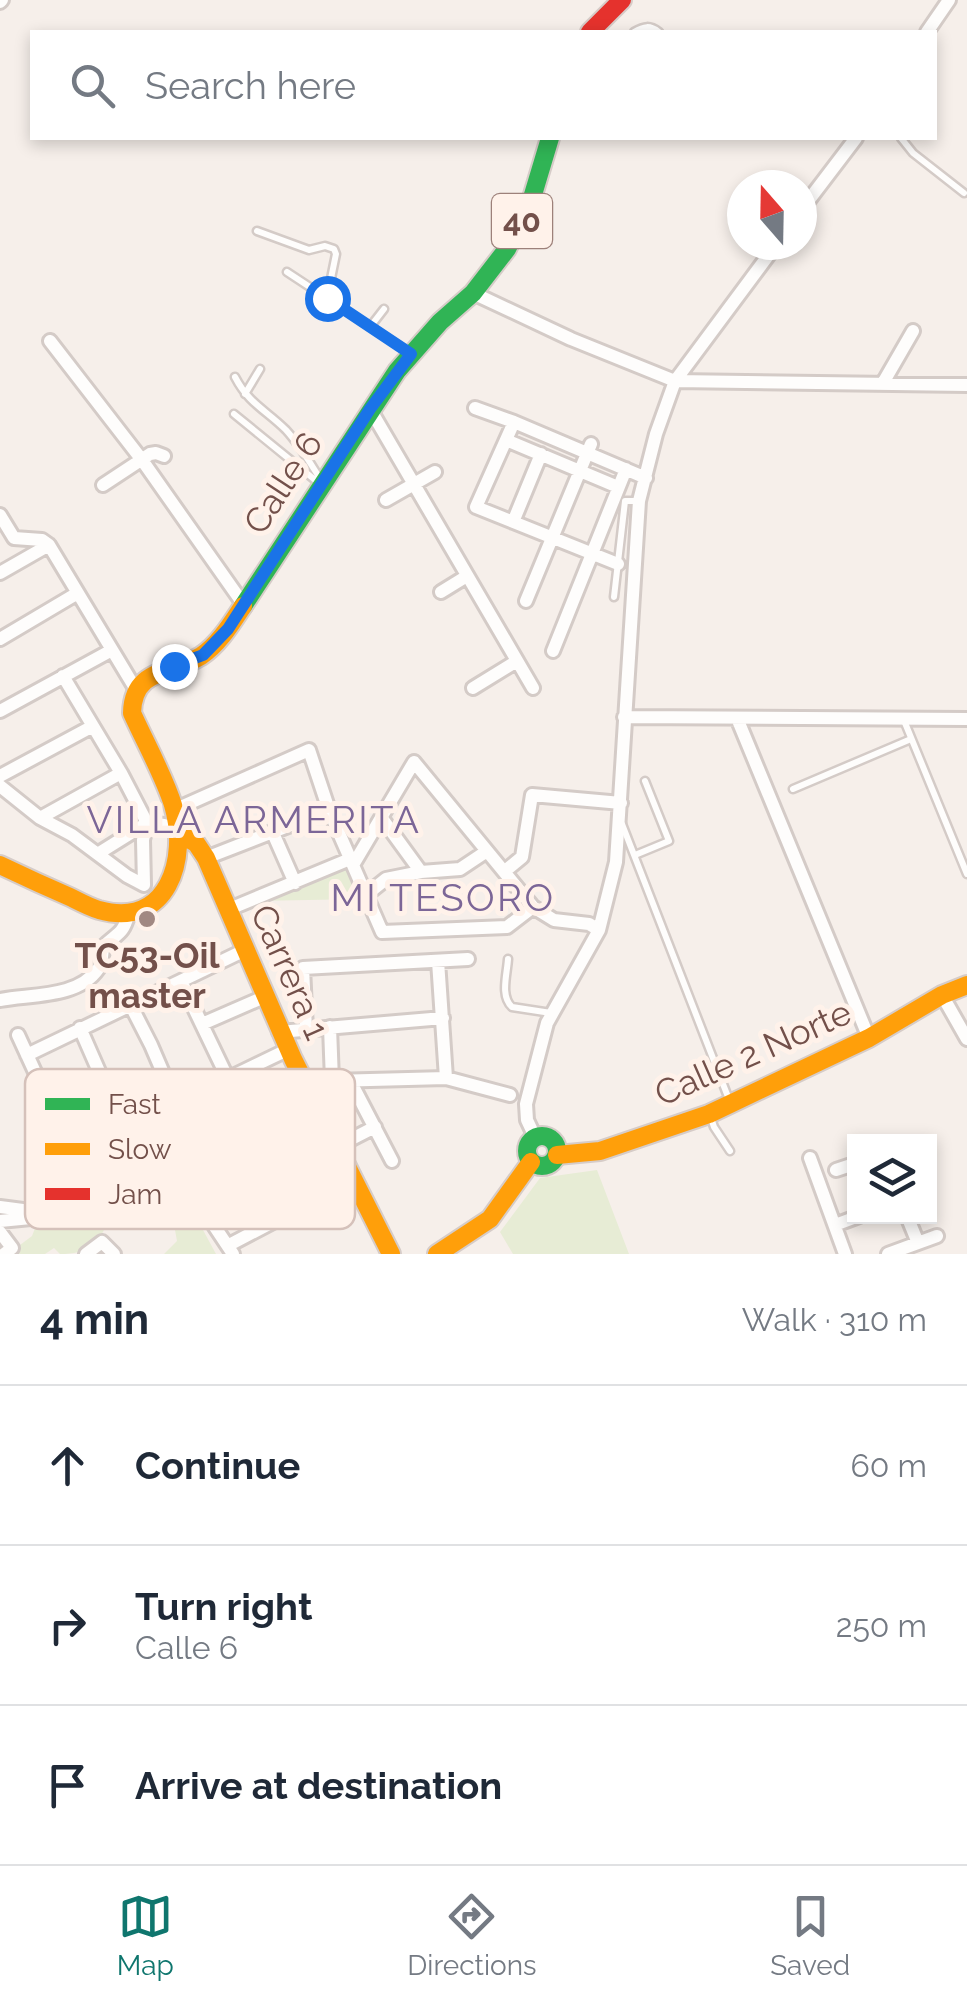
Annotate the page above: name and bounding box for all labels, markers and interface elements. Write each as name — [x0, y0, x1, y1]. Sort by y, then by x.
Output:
search box — [30, 30, 937, 140]
icon: search — [65, 58, 120, 113]
text: Search here — [145, 63, 356, 108]
north arrow — [727, 170, 817, 260]
road number: 40 — [492, 194, 552, 248]
route start — [305, 276, 351, 322]
street label: Calle 6 — [235, 424, 330, 541]
route end — [152, 644, 198, 690]
district label: VILLA ARMERITA — [86, 797, 422, 842]
district label: MI TESORO — [331, 875, 555, 920]
street label: Carrera 1 — [243, 898, 338, 1045]
marker: TC53-Oil master — [136, 908, 158, 930]
place label: TC53-Oil master — [74, 935, 220, 1016]
street label: Calle 2 Norte — [648, 991, 857, 1114]
legend — [25, 1069, 355, 1229]
text: Fast — [108, 1088, 161, 1121]
text: Slow — [108, 1133, 172, 1166]
map controls — [847, 1134, 937, 1224]
button: layers — [847, 1134, 937, 1224]
text: Jam — [108, 1178, 162, 1211]
text: 4 min — [40, 1295, 149, 1344]
text: Walk · 310 m — [742, 1301, 927, 1338]
icon: ahead — [40, 1438, 95, 1493]
text: Continue — [135, 1443, 300, 1488]
text: 60 m — [851, 1447, 927, 1484]
text: Turn right — [135, 1584, 312, 1629]
icon: right — [40, 1598, 95, 1653]
text: 250 m — [836, 1607, 927, 1644]
text: Calle 6 — [135, 1629, 238, 1666]
icon: arrive — [40, 1758, 95, 1813]
text: Arrive at destination — [135, 1763, 502, 1808]
tab: Map — [117, 1889, 174, 1982]
tab: Directions — [407, 1889, 537, 1982]
tab: Saved — [770, 1889, 850, 1982]

